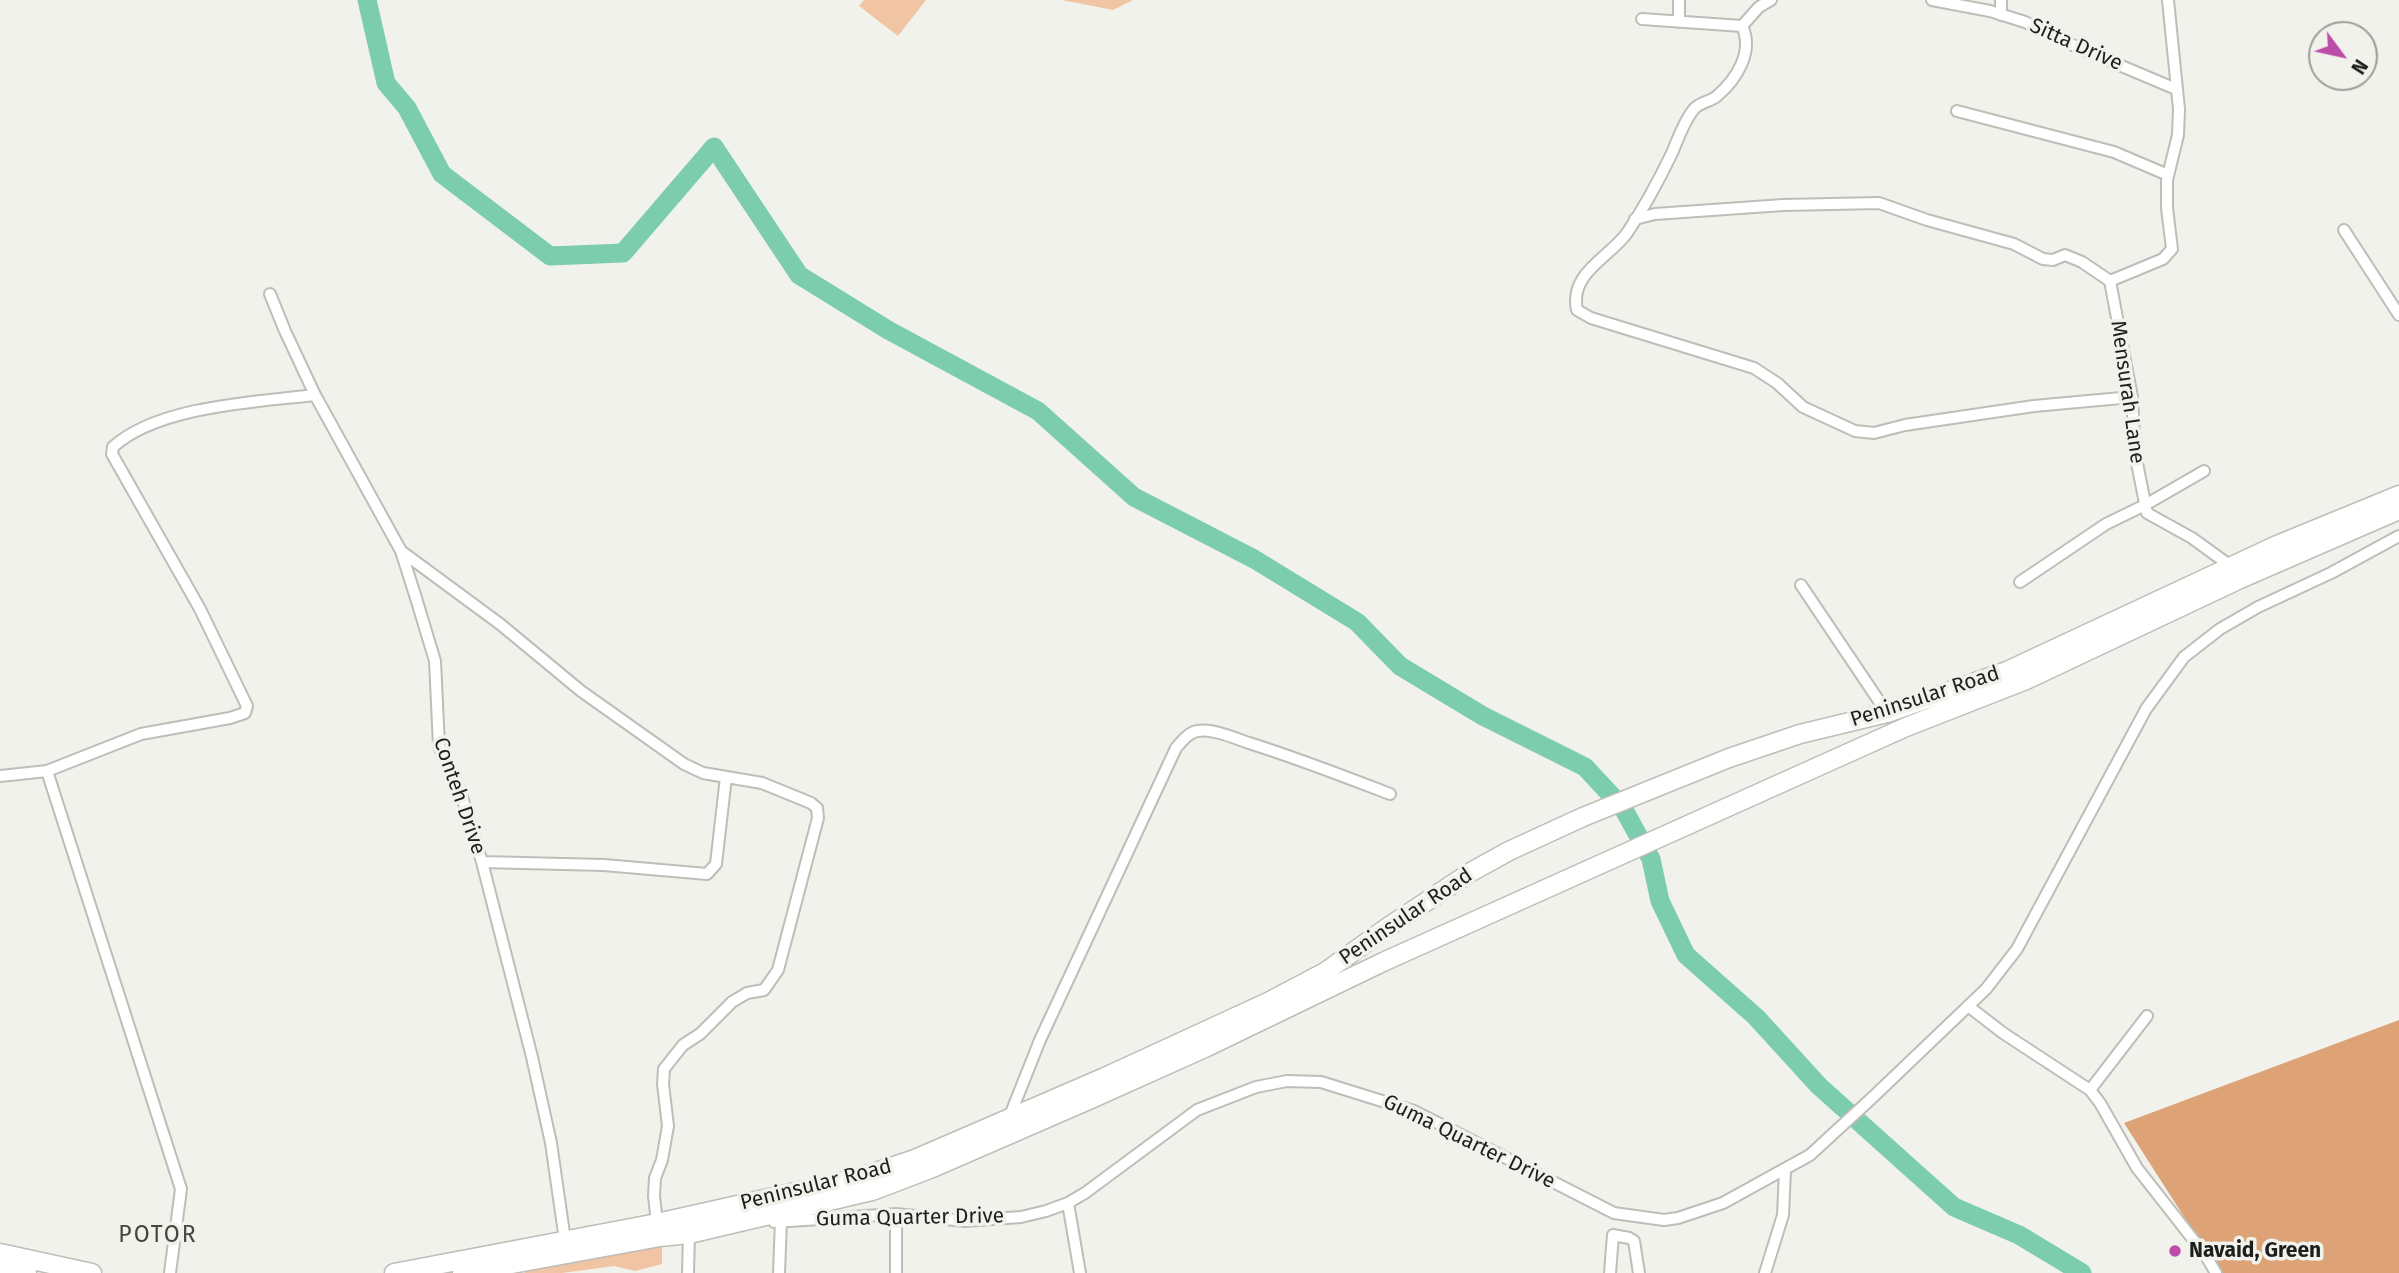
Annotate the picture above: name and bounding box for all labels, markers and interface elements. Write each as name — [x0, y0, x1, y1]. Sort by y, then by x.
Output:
street label: Sitta Drive — [2026, 13, 2126, 77]
north arrow — [2308, 21, 2378, 91]
text: N — [2346, 55, 2372, 78]
street label: Mensurah Lane — [2104, 319, 2150, 465]
street label: Peninsular Road — [1847, 661, 2003, 733]
street label: Conteh Drive — [427, 734, 491, 858]
street label: Peninsular Road — [1335, 863, 1477, 971]
street label: Guma Quarter Drive — [1379, 1089, 1559, 1195]
street label: Peninsular Road — [738, 1154, 894, 1216]
street label: Guma Quarter Drive — [816, 1204, 1004, 1232]
district label: POTOR — [119, 1222, 197, 1250]
place label: Navaid, Green — [2189, 1238, 2321, 1264]
marker: Navaid, Green — [2167, 1243, 2183, 1259]

